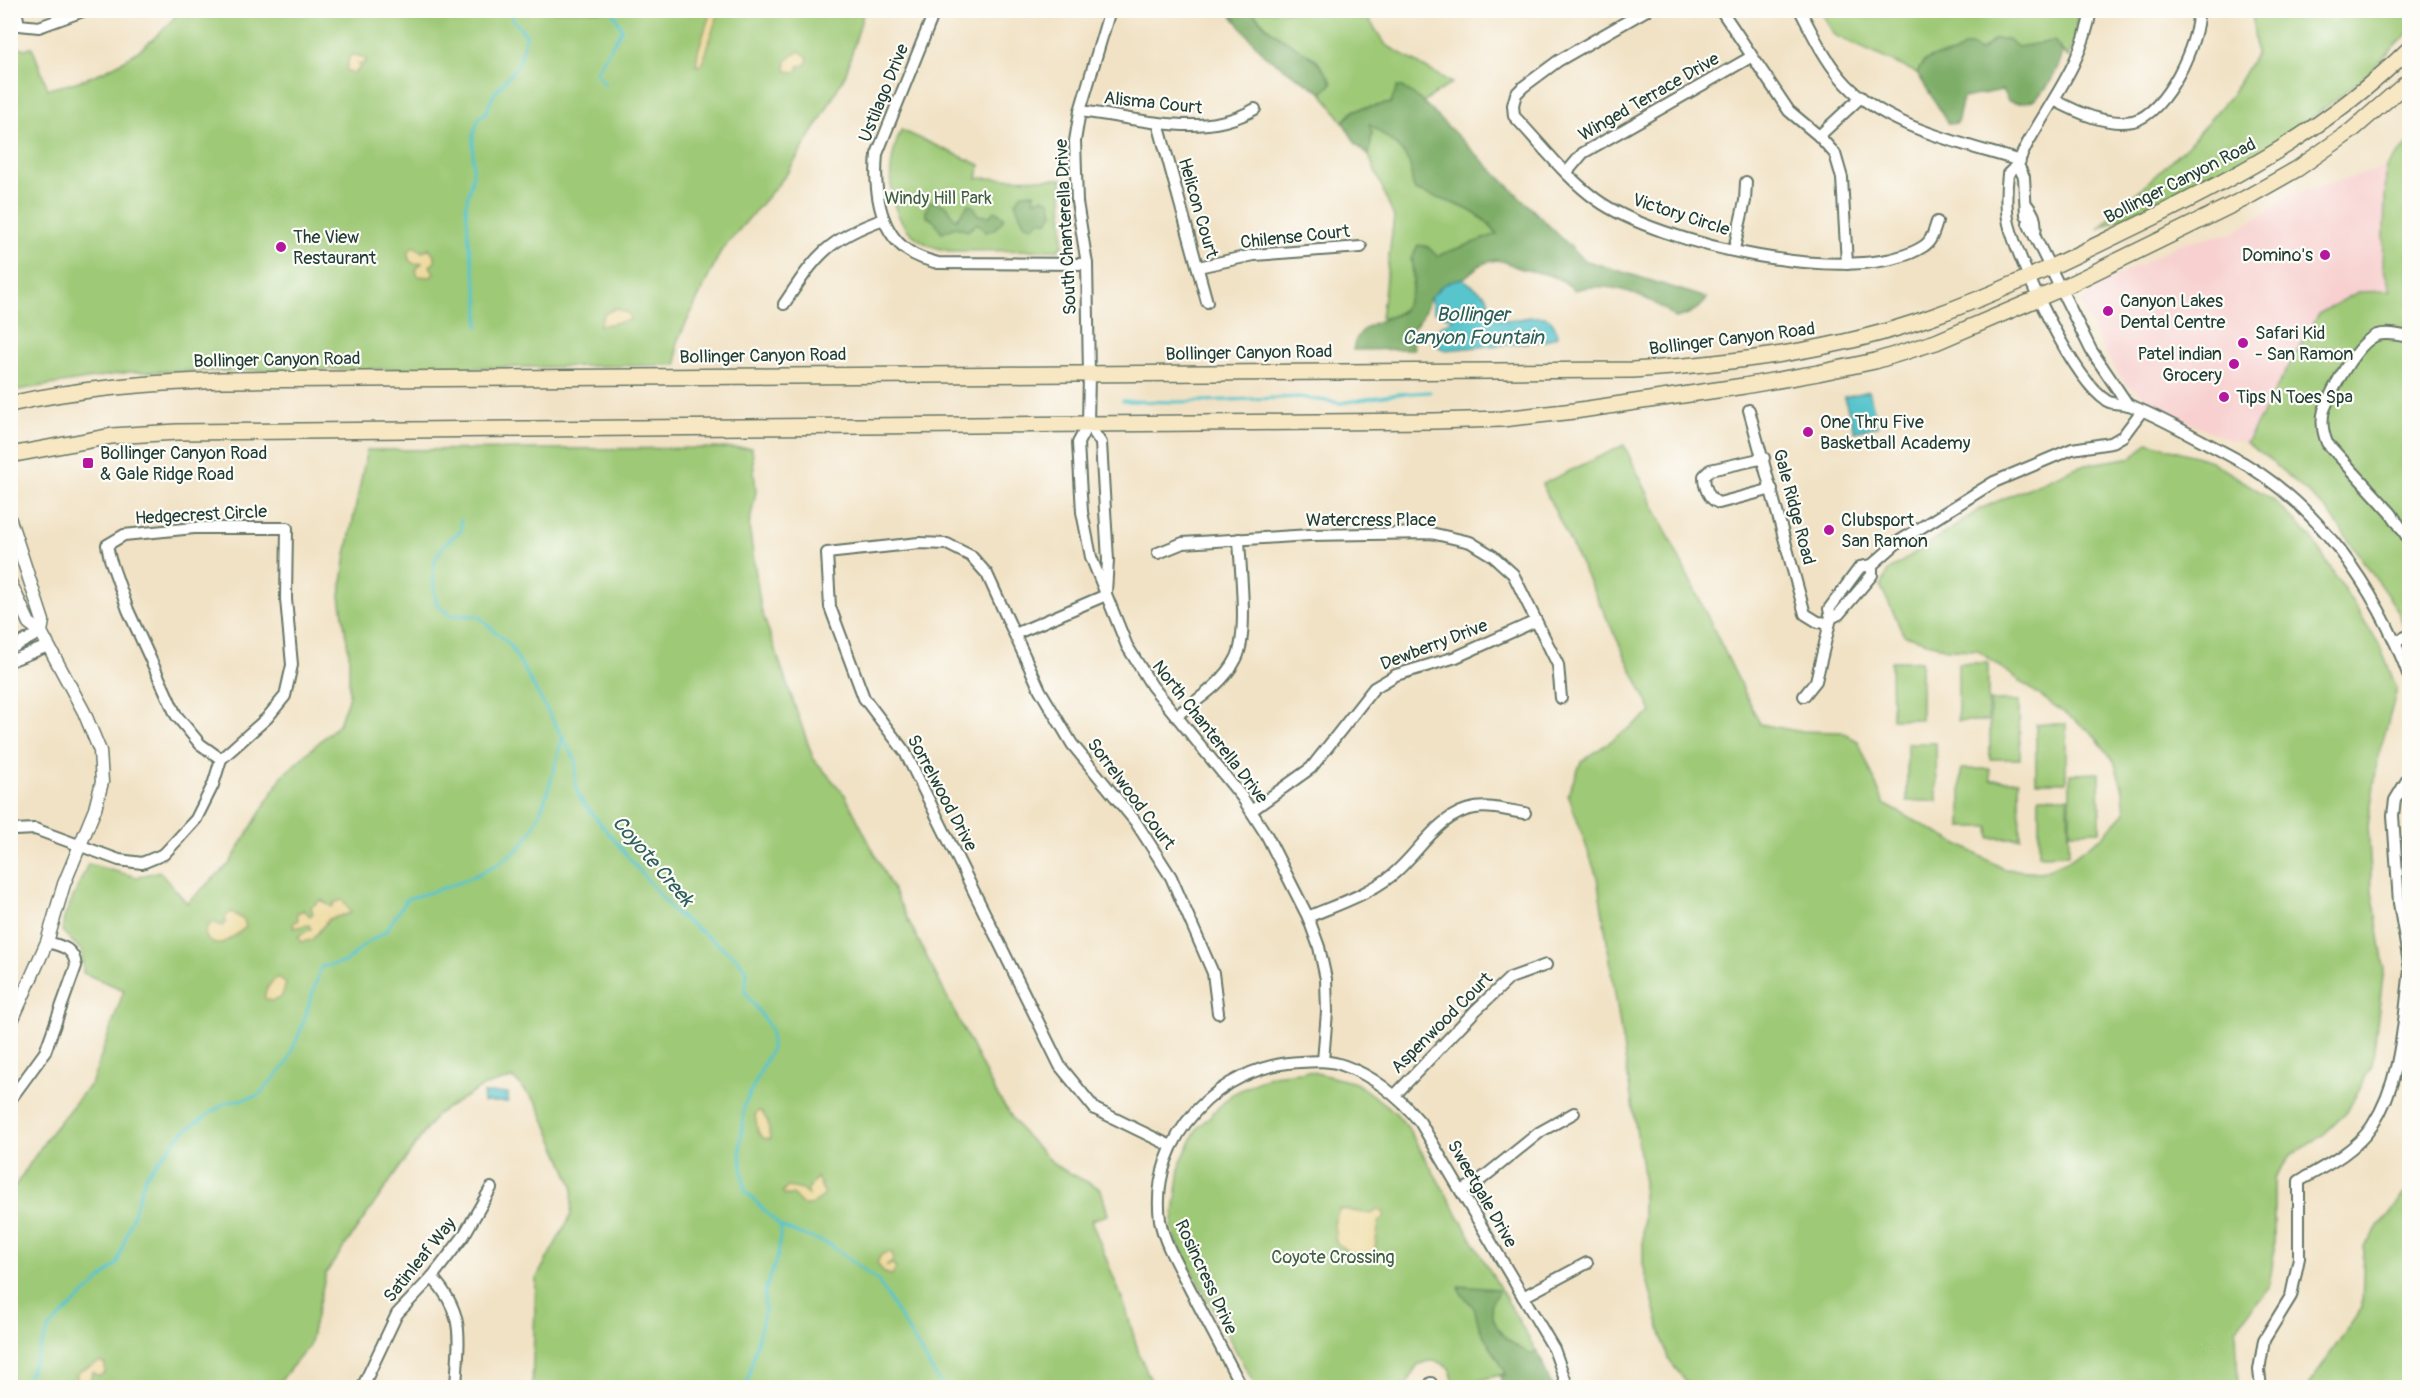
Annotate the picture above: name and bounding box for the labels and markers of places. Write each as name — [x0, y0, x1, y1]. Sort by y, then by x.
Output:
place label: The View Restaurant — [293, 226, 377, 270]
marker: The View Restaurant — [274, 240, 288, 254]
place label: Domino's — [2242, 244, 2313, 267]
marker: Domino's — [2318, 248, 2332, 262]
place label: Canyon Lakes Dental Centre — [2120, 290, 2226, 334]
marker: Canyon Lakes Dental Centre — [2101, 304, 2115, 318]
place label: Safari Kid - San Ramon — [2255, 322, 2353, 366]
marker: Safari Kid - San Ramon — [2236, 336, 2250, 350]
place label: Patel indian Grocery — [2137, 343, 2222, 387]
marker: Patel indian Grocery — [2227, 357, 2241, 371]
place label: Tips N Toes Spa — [2236, 386, 2353, 409]
marker: Tips N Toes Spa — [2217, 390, 2231, 404]
place label: One Thru Five Basketball Academy — [1820, 411, 1971, 455]
marker: One Thru Five Basketball Academy — [1801, 425, 1815, 439]
place label: Bollinger Canyon Road & Gale Ridge Road — [100, 442, 267, 486]
marker: Bollinger Canyon Road & Gale Ridge Road — [81, 456, 95, 470]
place label: Clubsport San Ramon — [1841, 509, 1928, 553]
marker: Clubsport San Ramon — [1822, 523, 1836, 537]

